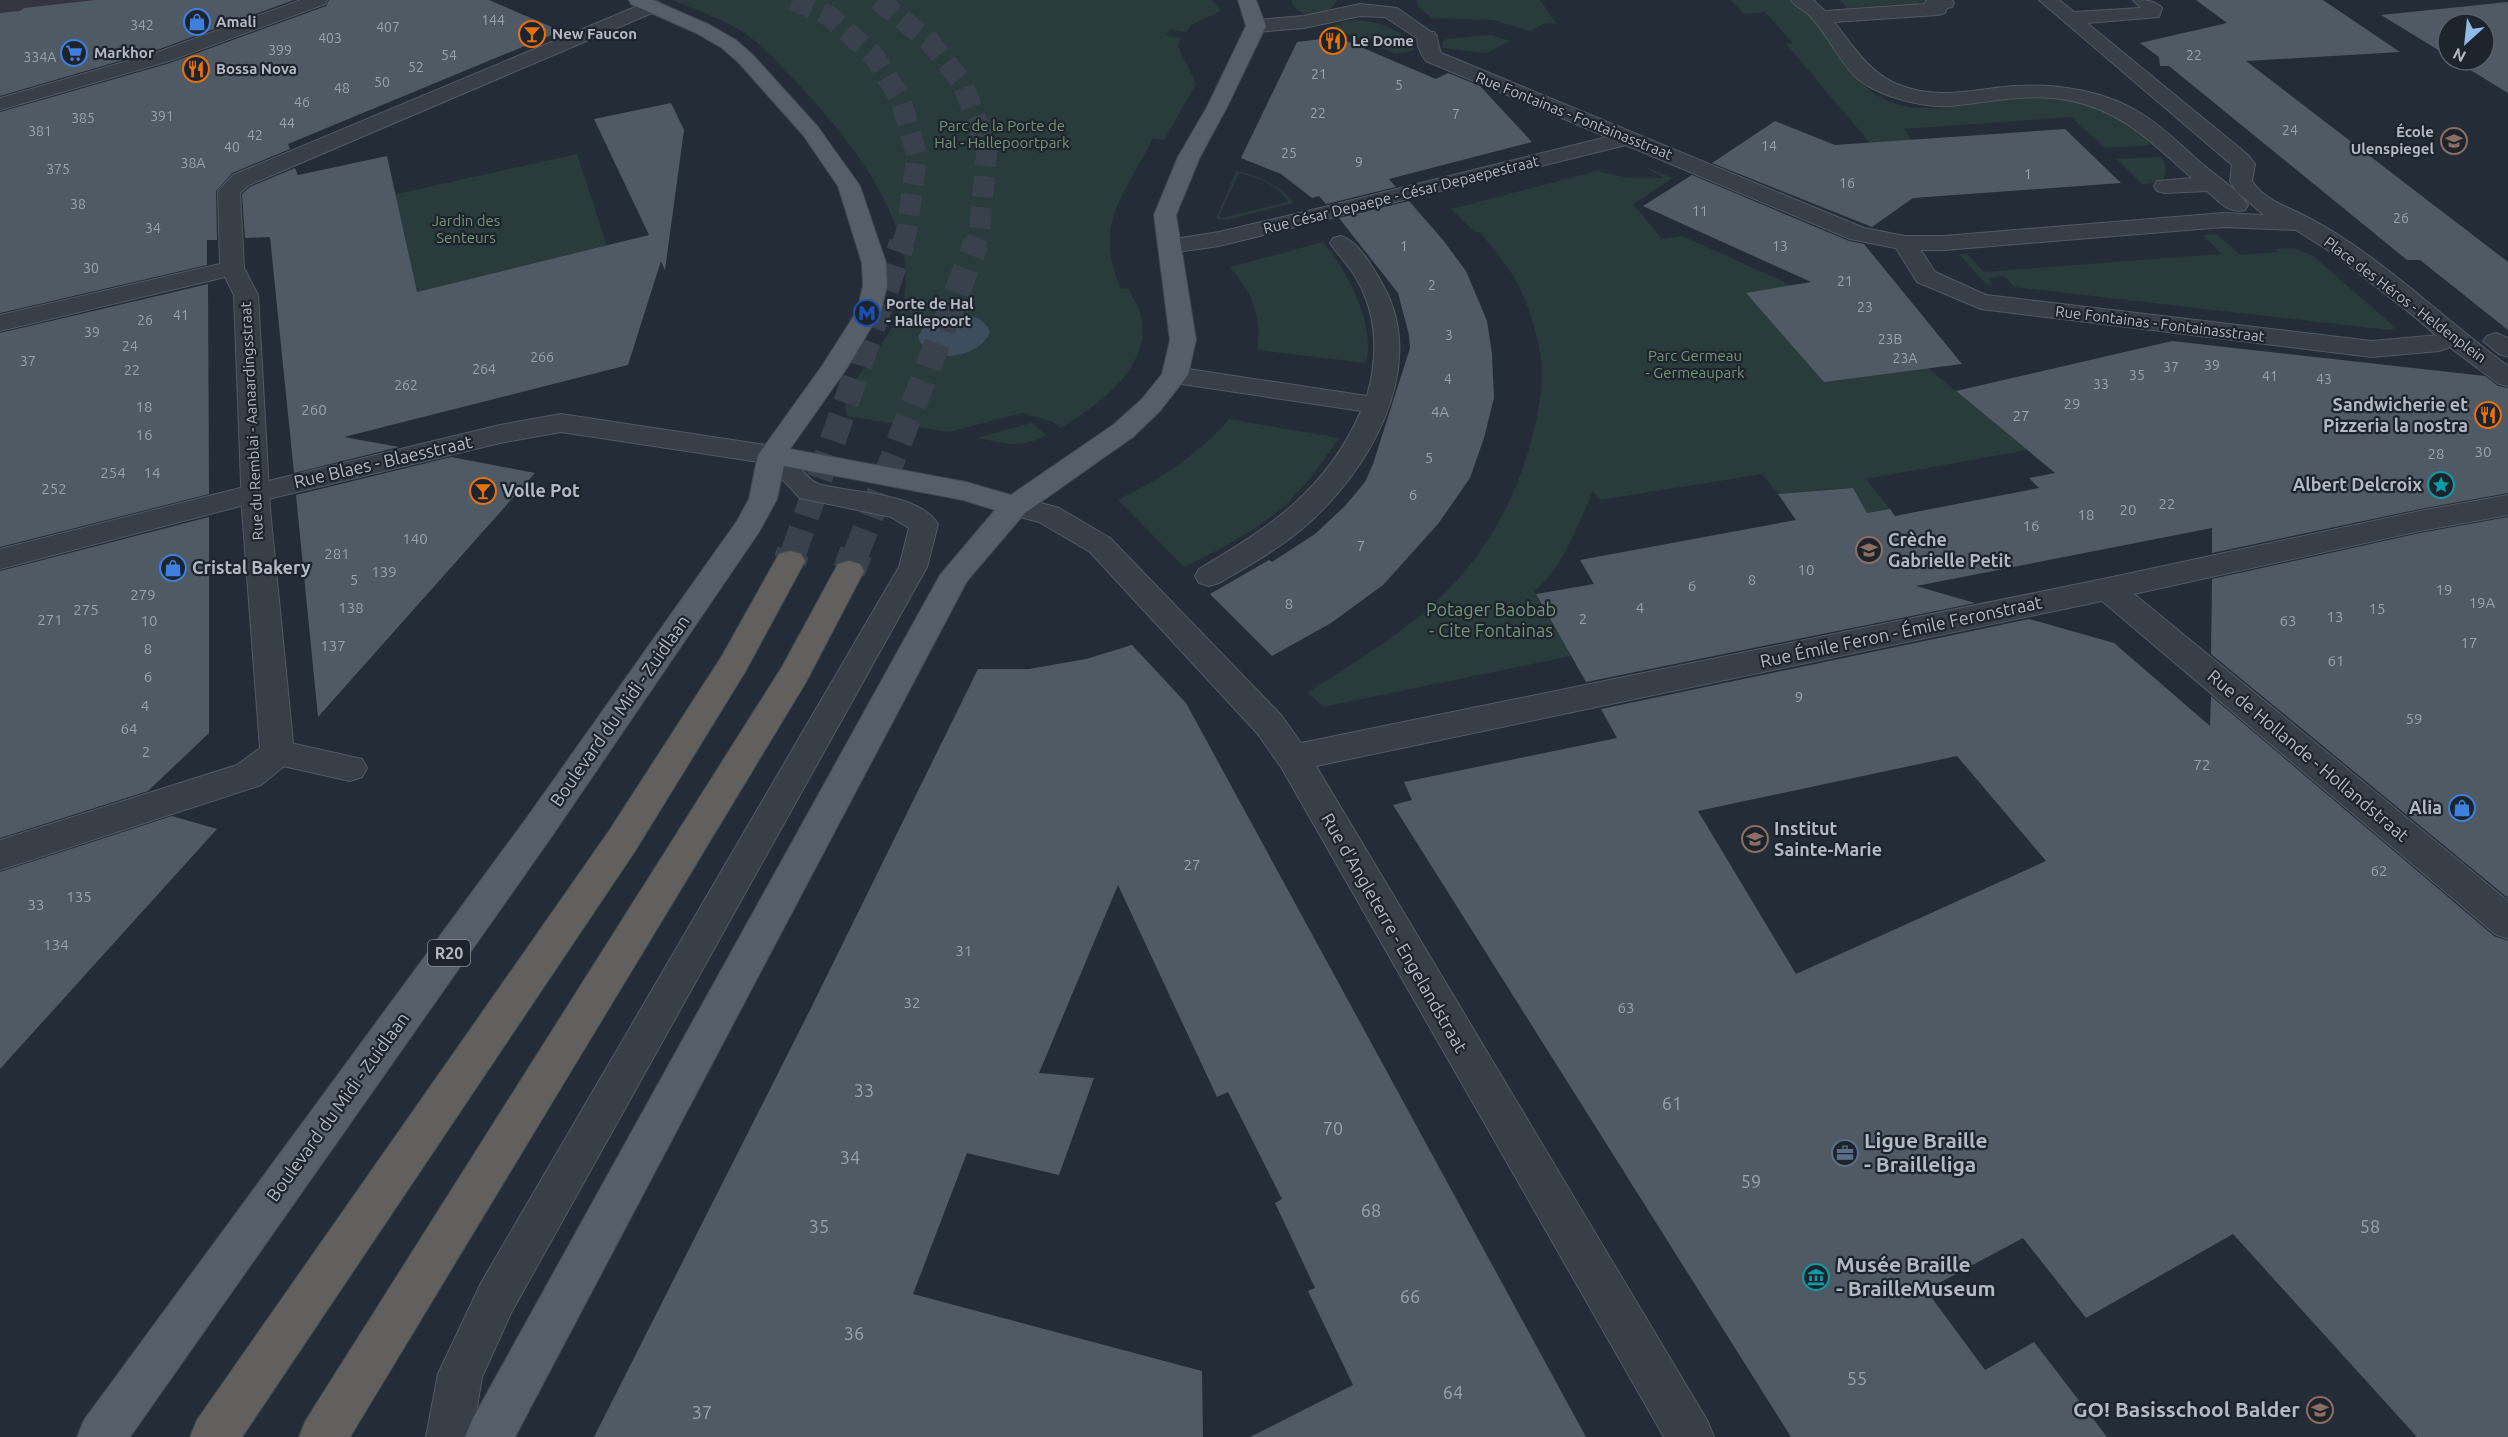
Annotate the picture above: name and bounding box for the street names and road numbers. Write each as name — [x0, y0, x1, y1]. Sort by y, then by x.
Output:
street label: Rue Fontainas - Fontainasstraat — [1473, 68, 1675, 163]
street label: Rue César Depaepe - César Depaepestraat — [1261, 152, 1540, 237]
street label: Place des Héros - Heldenplein — [2321, 233, 2490, 366]
street label: Rue du Remblai - Aanaardingsstraat — [237, 301, 266, 541]
street label: Rue Fontainas - Fontainasstraat — [2054, 302, 2266, 345]
street label: Rue Blaes - Blaesstraat — [292, 431, 474, 491]
street label: Rue Émile Feron - Émile Feronstraat — [1758, 590, 2044, 671]
street label: Boulevard du Midi - Zuidlaan — [545, 611, 693, 810]
street label: Rue de Hollande - Hollandstraat — [2204, 665, 2413, 845]
street label: Rue d'Angleterre - Engelandstraat — [1318, 809, 1472, 1056]
road number: R20 — [428, 940, 470, 966]
street label: Boulevard du Midi - Zuidlaan — [262, 1008, 412, 1205]

